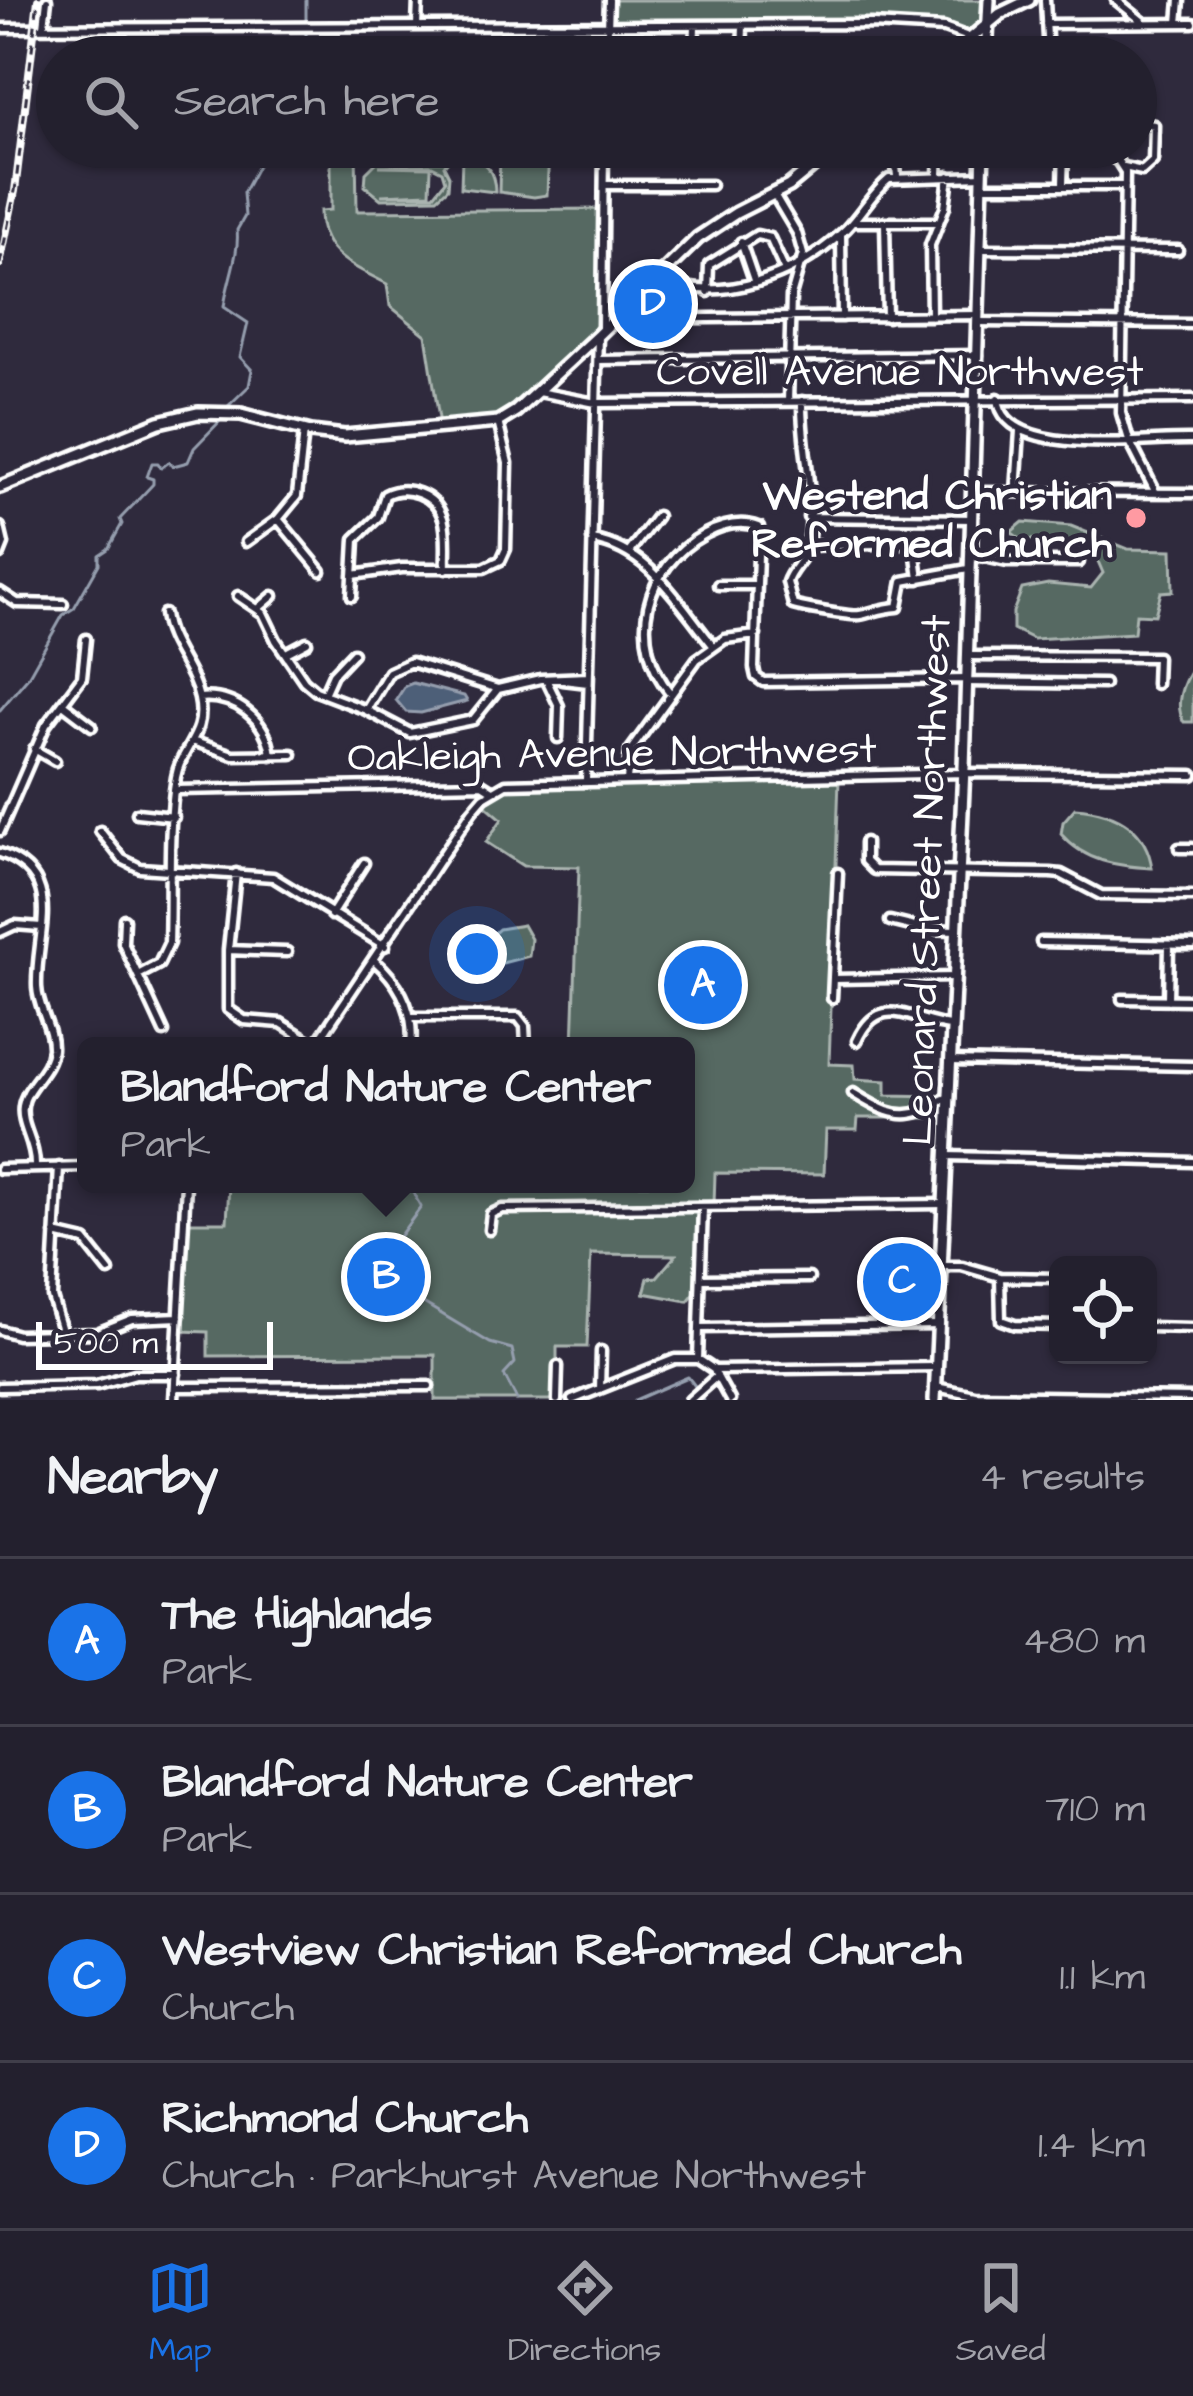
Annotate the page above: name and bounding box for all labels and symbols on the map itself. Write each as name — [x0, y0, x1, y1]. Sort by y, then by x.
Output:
pin: D — [614, 259, 692, 349]
street label: Covell Avenue Northwest — [657, 344, 1143, 402]
place label: Westend Christian Reformed Church — [751, 468, 1113, 574]
marker: Westend Christian Reformed Church — [1123, 505, 1149, 531]
street label: Leonard Street Northwest — [890, 614, 966, 1147]
street label: Oakleigh Avenue Northwest — [347, 720, 877, 788]
your location — [447, 924, 507, 984]
pin: A — [664, 940, 742, 1030]
pin: B — [347, 1232, 425, 1322]
pin: C — [863, 1237, 941, 1327]
scale bar — [36, 1316, 273, 1369]

